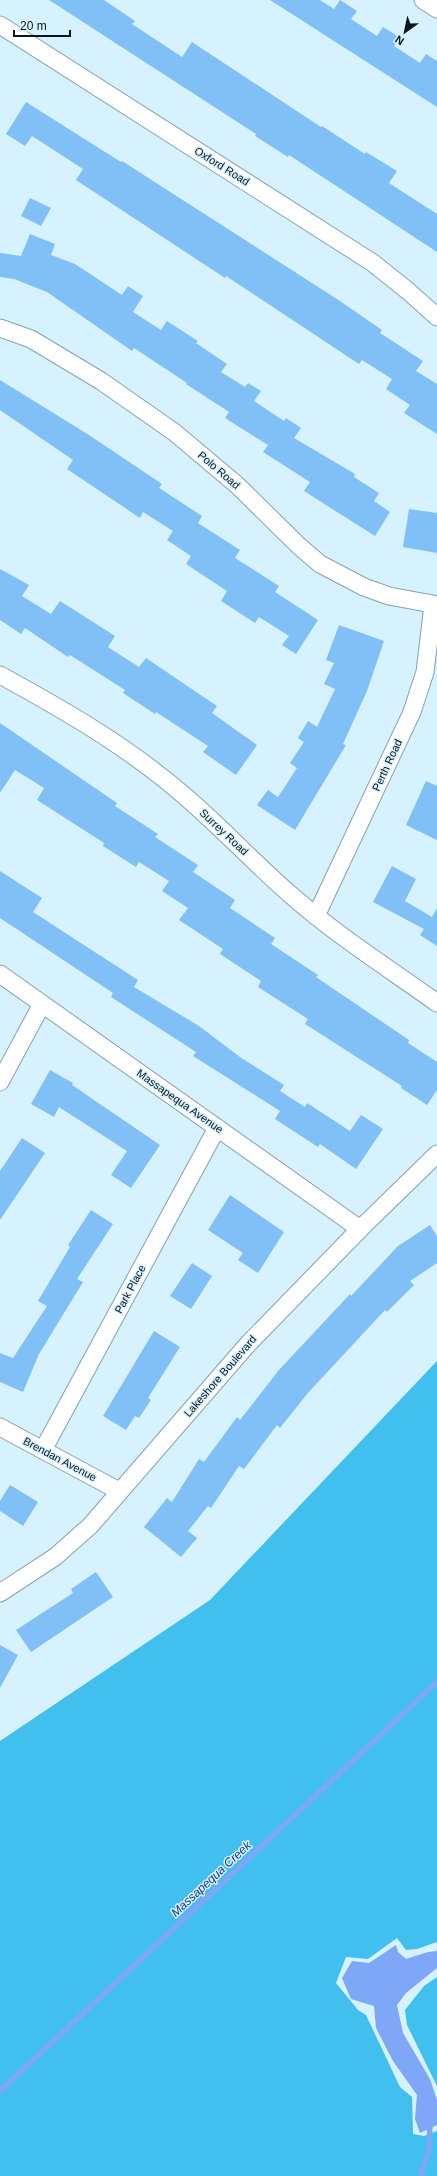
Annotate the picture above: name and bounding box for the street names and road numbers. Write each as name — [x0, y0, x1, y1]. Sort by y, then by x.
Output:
street label: Oxford Road — [192, 144, 252, 188]
street label: Polo Road — [196, 449, 242, 491]
street label: Perth Road — [370, 737, 404, 793]
street label: Surrey Road — [197, 807, 251, 857]
street label: Massapequa Avenue — [135, 1067, 225, 1135]
street label: Park Place — [112, 1263, 148, 1315]
street label: Lakeshore Boulevard — [181, 1333, 259, 1419]
street label: Brendan Avenue — [21, 1435, 99, 1483]

